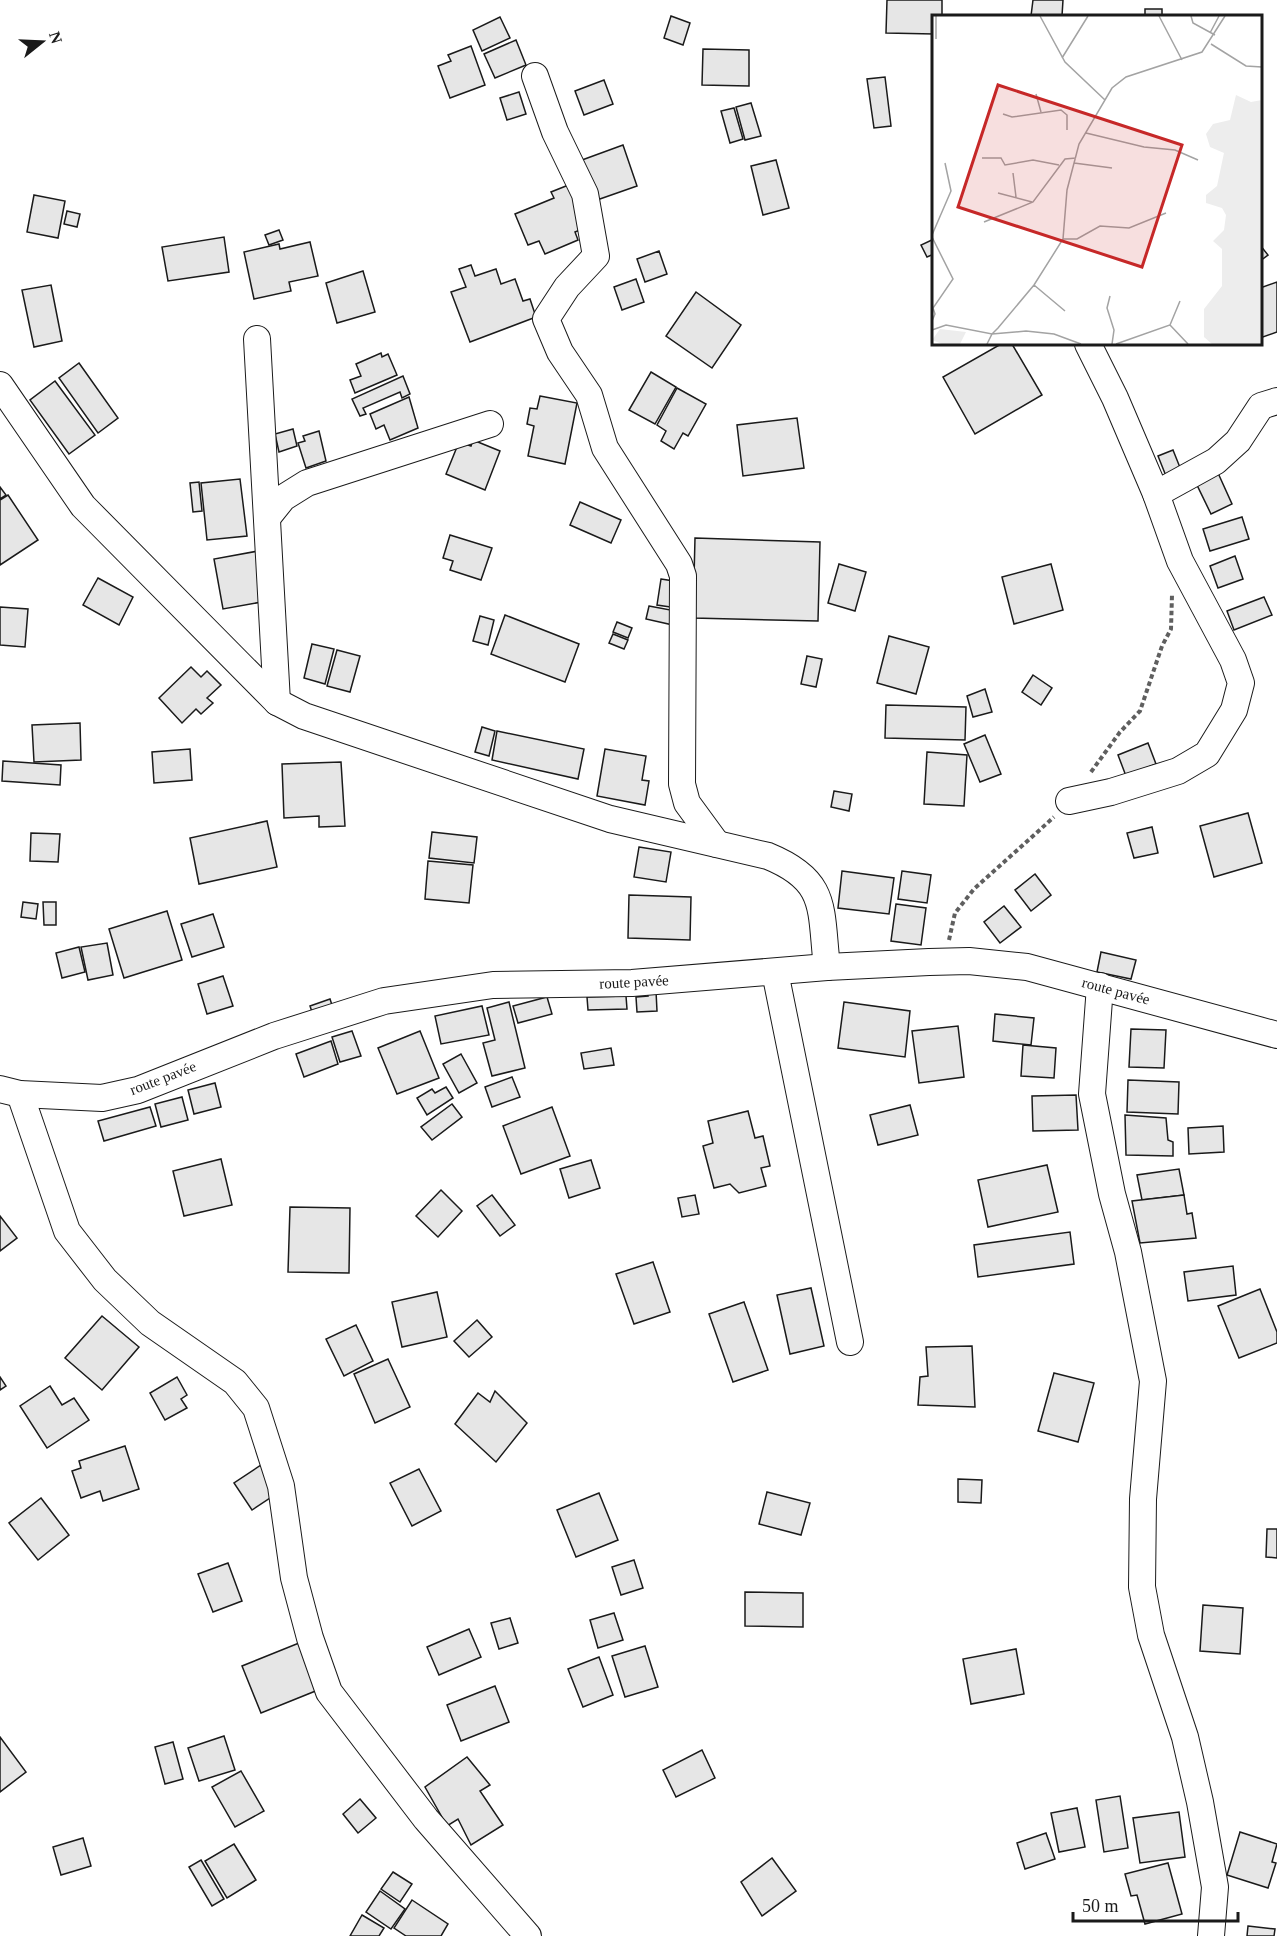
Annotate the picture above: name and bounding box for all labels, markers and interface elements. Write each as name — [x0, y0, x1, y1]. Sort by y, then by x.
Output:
north arrow — [12, 12, 72, 72]
inset map — [932, 15, 1262, 345]
text: N — [46, 29, 66, 46]
street label: route pavée — [599, 972, 669, 992]
street label: route pavée — [1080, 974, 1152, 1008]
street label: route pavée — [128, 1058, 199, 1098]
scale bar — [1073, 1885, 1238, 1923]
text: 50 m — [1082, 1896, 1119, 1916]

